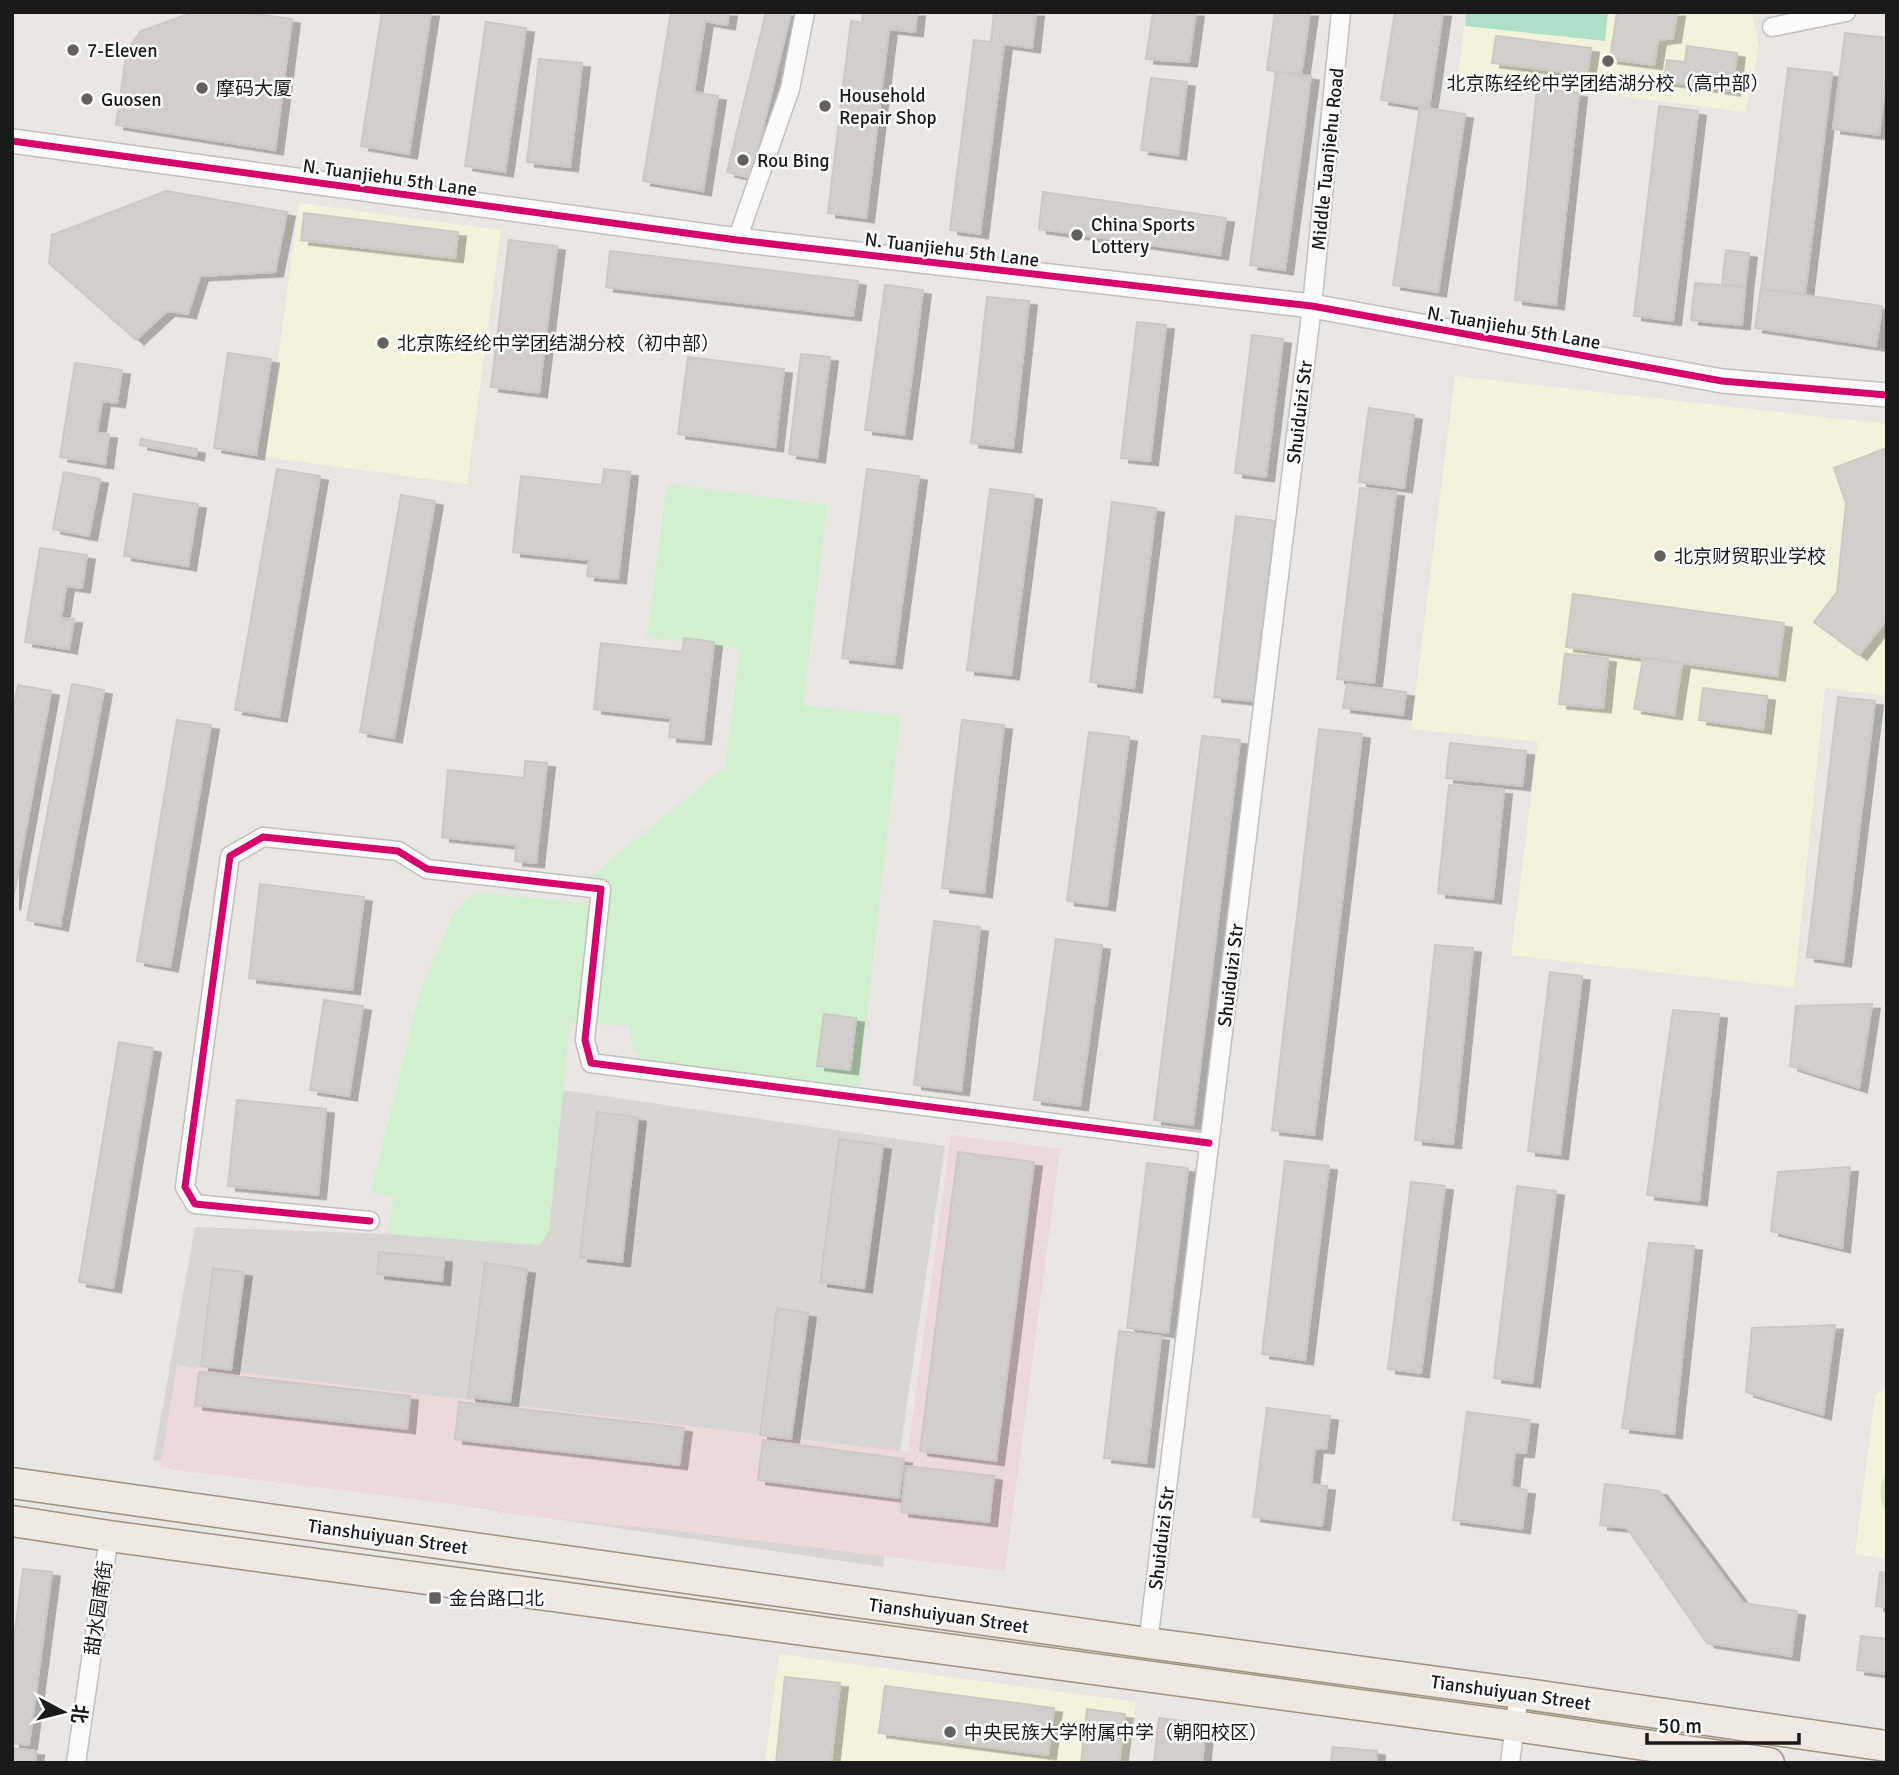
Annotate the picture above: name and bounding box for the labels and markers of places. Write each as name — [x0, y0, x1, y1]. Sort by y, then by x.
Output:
place label: 7-Eleven — [87, 39, 158, 63]
marker: 7-Eleven — [65, 42, 81, 58]
marker: 北京陈经纶中学团结湖分校（高中部） — [1600, 53, 1616, 69]
place label: 北京陈经纶中学团结湖分校（高中部） — [1446, 72, 1770, 96]
place label: 摩码大厦 — [216, 77, 292, 101]
marker: 摩码大厦 — [194, 80, 210, 96]
place label: Household Repair Shop — [839, 84, 937, 130]
place label: Guosen — [101, 88, 162, 112]
marker: Guosen — [79, 91, 95, 107]
marker: Household Repair Shop — [817, 98, 833, 114]
place label: Rou Bing — [757, 149, 830, 173]
marker: Rou Bing — [735, 152, 751, 168]
place label: China Sports Lottery — [1091, 213, 1195, 259]
marker: China Sports Lottery — [1069, 227, 1085, 243]
place label: 北京陈经纶中学团结湖分校（初中部） — [397, 332, 720, 356]
marker: 北京陈经纶中学团结湖分校（初中部） — [375, 335, 391, 351]
place label: 北京财贸职业学校 — [1674, 545, 1826, 569]
marker: 北京财贸职业学校 — [1652, 548, 1668, 564]
place label: 金台路口北 — [449, 1587, 544, 1611]
marker: 金台路口北 — [427, 1590, 443, 1606]
place label: 中央民族大学附属中学（朝阳校区） — [964, 1721, 1268, 1745]
marker: 中央民族大学附属中学（朝阳校区） — [942, 1724, 958, 1740]

